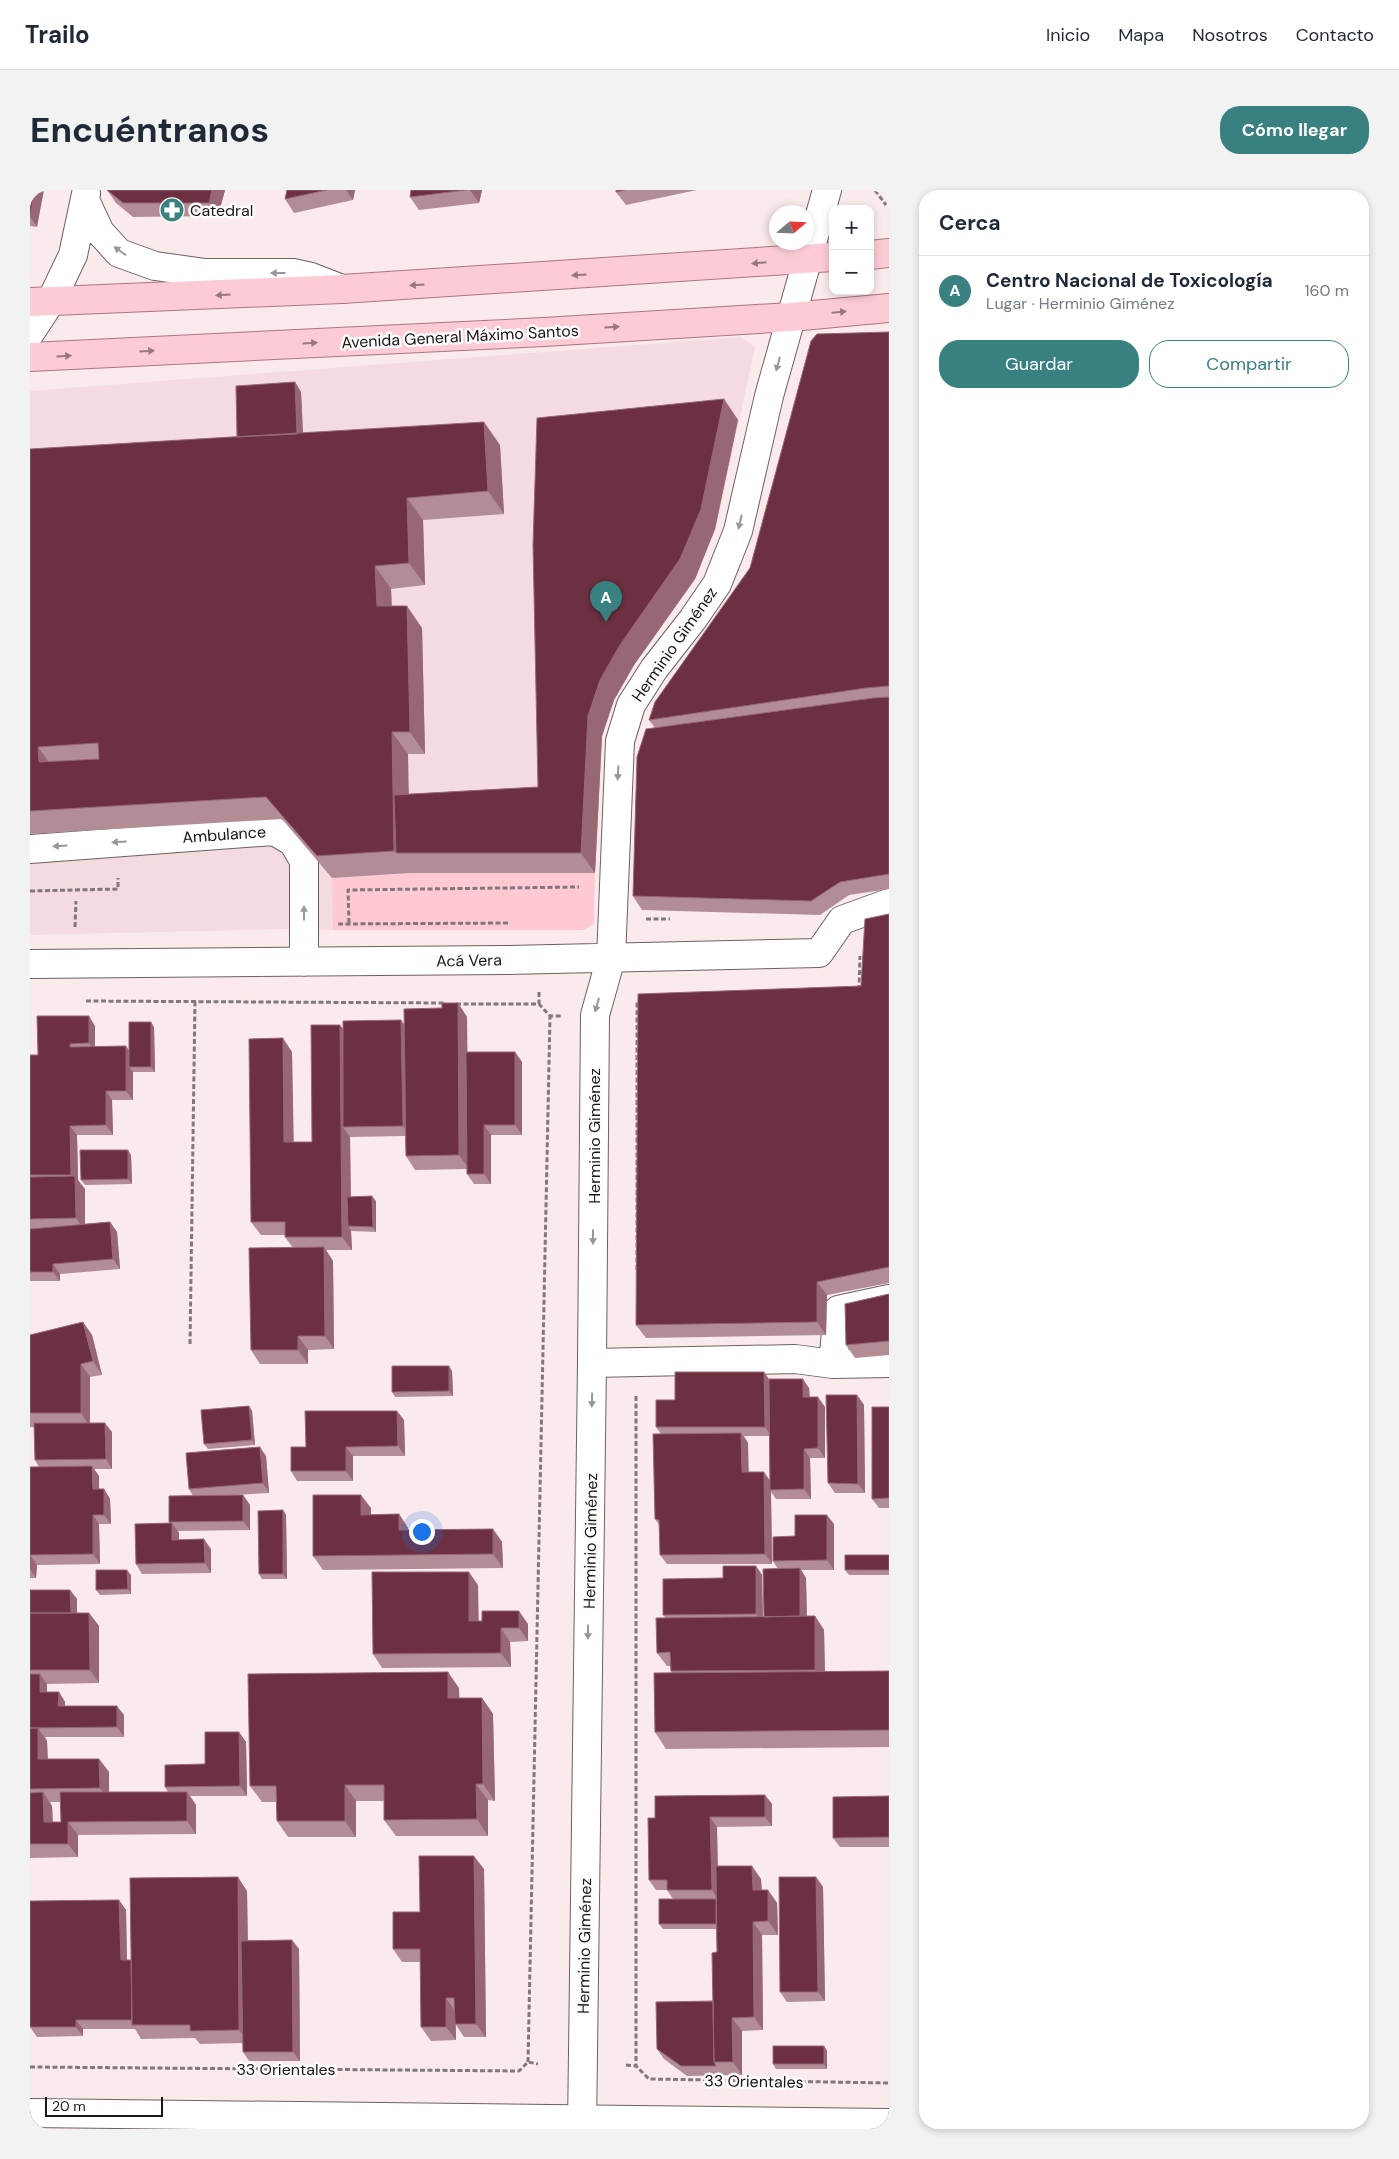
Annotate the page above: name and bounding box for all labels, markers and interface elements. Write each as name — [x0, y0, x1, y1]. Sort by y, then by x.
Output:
text: Trailo — [25, 19, 90, 50]
text: Inicio — [1046, 23, 1090, 47]
text: Mapa — [1118, 23, 1164, 47]
text: Nosotros — [1192, 23, 1268, 47]
text: Contacto — [1296, 23, 1374, 47]
button: Cómo llegar — [1220, 106, 1369, 154]
text: Encuéntranos — [30, 107, 269, 153]
pharmacy icon: Catedral — [159, 197, 185, 223]
place label: Catedral — [190, 200, 253, 221]
north arrow — [769, 205, 814, 250]
map controls — [829, 205, 874, 295]
button: + — [829, 205, 874, 250]
text: Cerca — [939, 209, 1001, 237]
one-way arrow — [113, 246, 127, 256]
button: − — [829, 250, 874, 295]
one-way arrow — [750, 259, 766, 267]
text: Centro Nacional de Toxicología — [986, 268, 1273, 293]
one-way arrow — [270, 269, 286, 277]
one-way arrow — [571, 272, 587, 280]
text: A — [949, 280, 961, 301]
text: 160 m — [1305, 280, 1349, 301]
one-way arrow — [408, 281, 424, 289]
one-way arrow — [215, 291, 231, 299]
text: Lugar · Herminio Giménez — [986, 293, 1175, 314]
one-way arrow — [831, 308, 847, 316]
street label: Avenida General Máximo Santos — [341, 320, 579, 353]
one-way arrow — [604, 323, 620, 331]
one-way arrow — [302, 339, 318, 347]
button: Guardar — [939, 340, 1139, 388]
button: Compartir — [1149, 340, 1349, 388]
one-way arrow — [140, 347, 156, 355]
one-way arrow — [57, 351, 73, 359]
one-way arrow — [773, 356, 781, 371]
one-way arrow — [736, 514, 744, 529]
pin: A — [590, 581, 622, 622]
street label: Herminio Giménez — [627, 583, 722, 706]
one-way arrow — [613, 765, 621, 781]
street label: Ambulance — [182, 821, 267, 848]
one-way arrow — [111, 839, 127, 847]
one-way arrow — [52, 843, 68, 851]
one-way arrow — [300, 905, 308, 921]
street label: Acá Vera — [436, 949, 502, 972]
one-way arrow — [593, 998, 601, 1013]
street label: Herminio Giménez — [584, 1068, 605, 1204]
one-way arrow — [589, 1230, 597, 1246]
one-way arrow — [588, 1392, 596, 1408]
street label: Herminio Giménez — [579, 1473, 602, 1609]
your location — [409, 1519, 435, 1545]
one-way arrow — [584, 1625, 592, 1641]
street label: Herminio Giménez — [573, 1878, 596, 2014]
street label: 33 Orientales — [236, 2059, 336, 2080]
street label: 33 Orientales — [704, 2070, 804, 2093]
scale bar — [45, 2094, 162, 2117]
text: 20 m — [52, 2097, 86, 2115]

